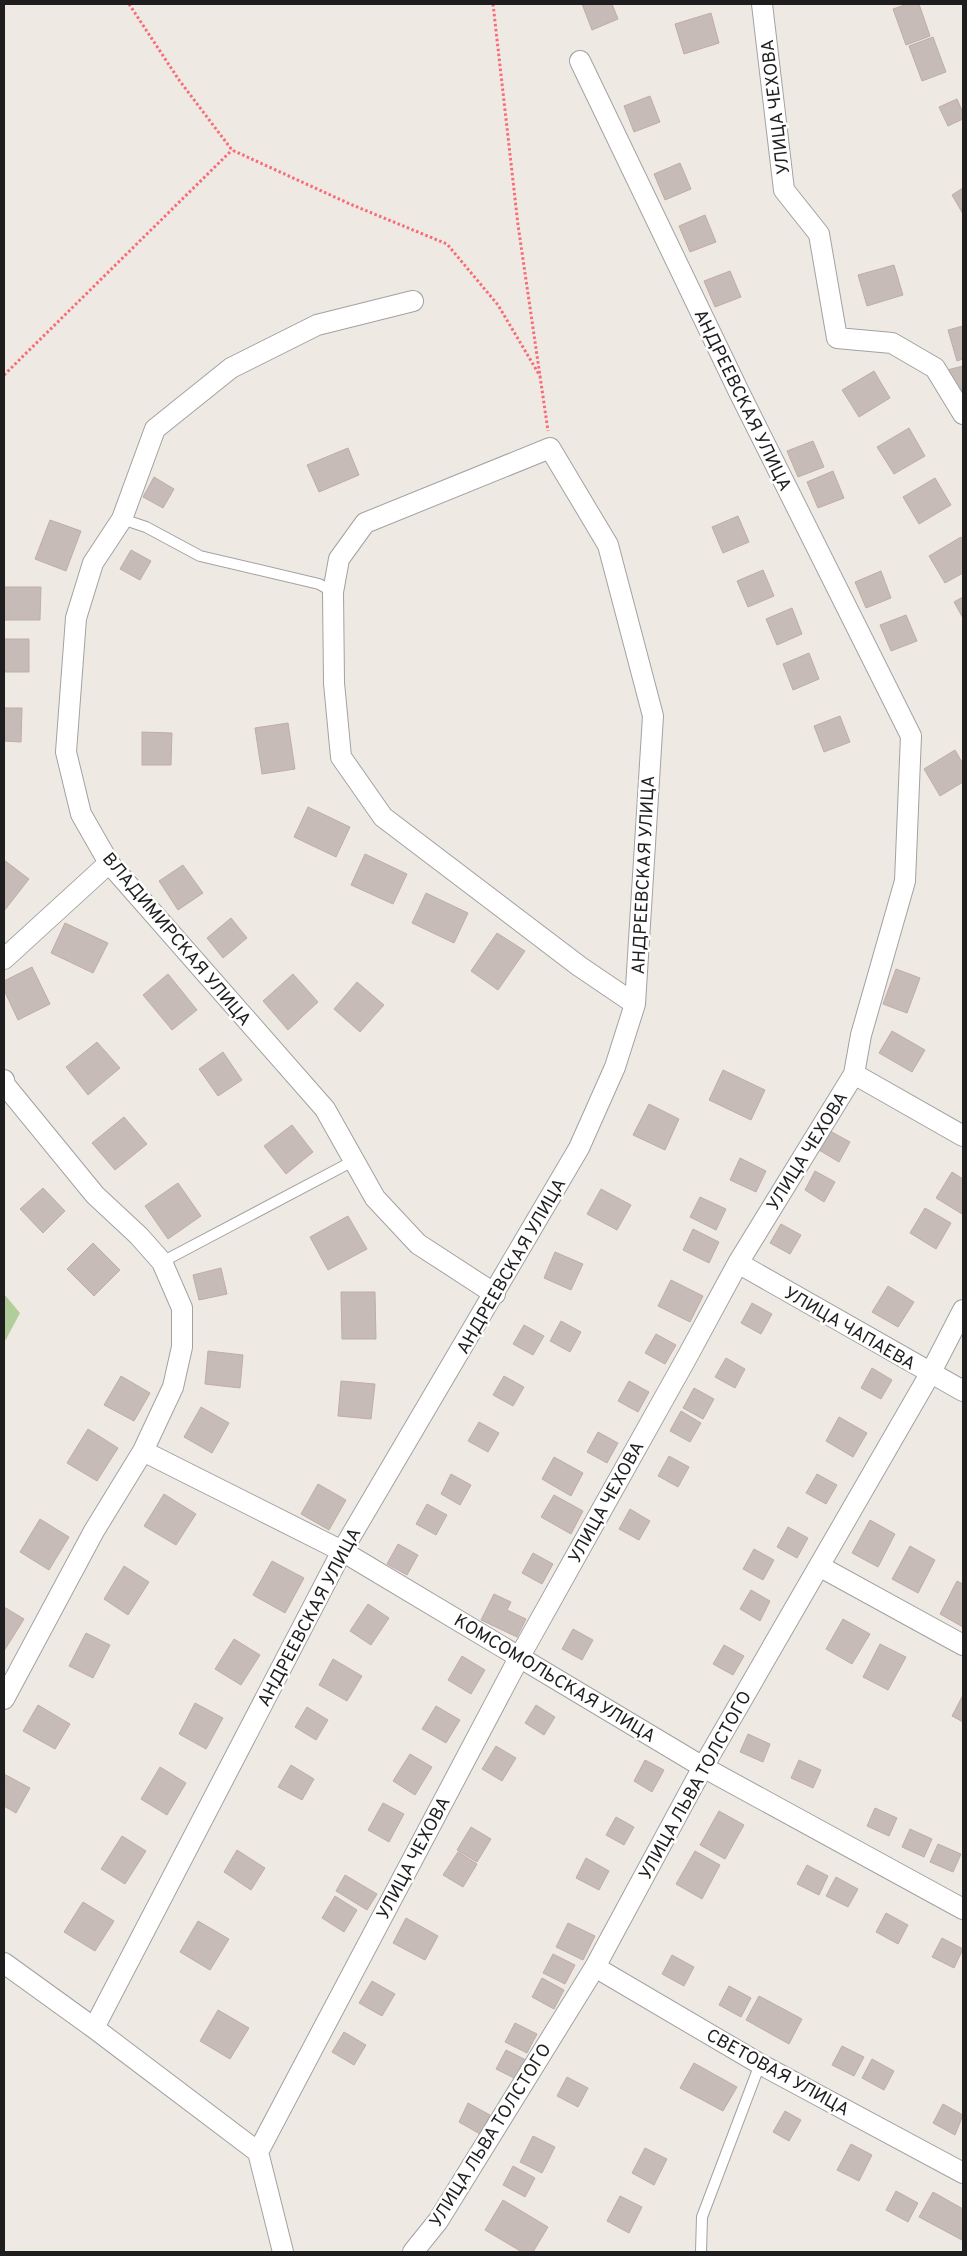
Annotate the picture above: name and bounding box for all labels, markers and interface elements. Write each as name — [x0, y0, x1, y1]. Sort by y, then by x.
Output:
street label: УЛИЦА ЧЕХОВА — [757, 38, 796, 176]
street label: АНДРЕЕВСКАЯ УЛИЦА — [688, 306, 796, 495]
street label: АНДРЕЕВСКАЯ УЛИЦА — [628, 775, 661, 975]
street label: ВЛАДИМИРСКАЯ УЛИЦА — [96, 848, 255, 1031]
street label: УЛИЦА ЧЕХОВА — [763, 1088, 854, 1216]
street label: АНДРЕЕВСКАЯ УЛИЦА — [453, 1175, 572, 1359]
street label: УЛИЦА ЧАПАЕВА — [779, 1282, 919, 1376]
street label: УЛИЦА ЧЕХОВА — [564, 1438, 650, 1568]
street label: АНДРЕЕВСКАЯ УЛИЦА — [253, 1524, 367, 1711]
street label: КОМСОМОЛЬСКАЯ УЛИЦА — [449, 1610, 659, 1749]
street label: УЛИЦА ЛЬВА ТОЛСТОГО — [635, 1687, 758, 1884]
street label: УЛИЦА ЧЕХОВА — [372, 1793, 456, 1924]
street label: СВЕТОВАЯ УЛИЦА — [702, 2024, 853, 2122]
street label: УЛИЦА ЛЬВА ТОЛСТОГО — [425, 2040, 557, 2232]

